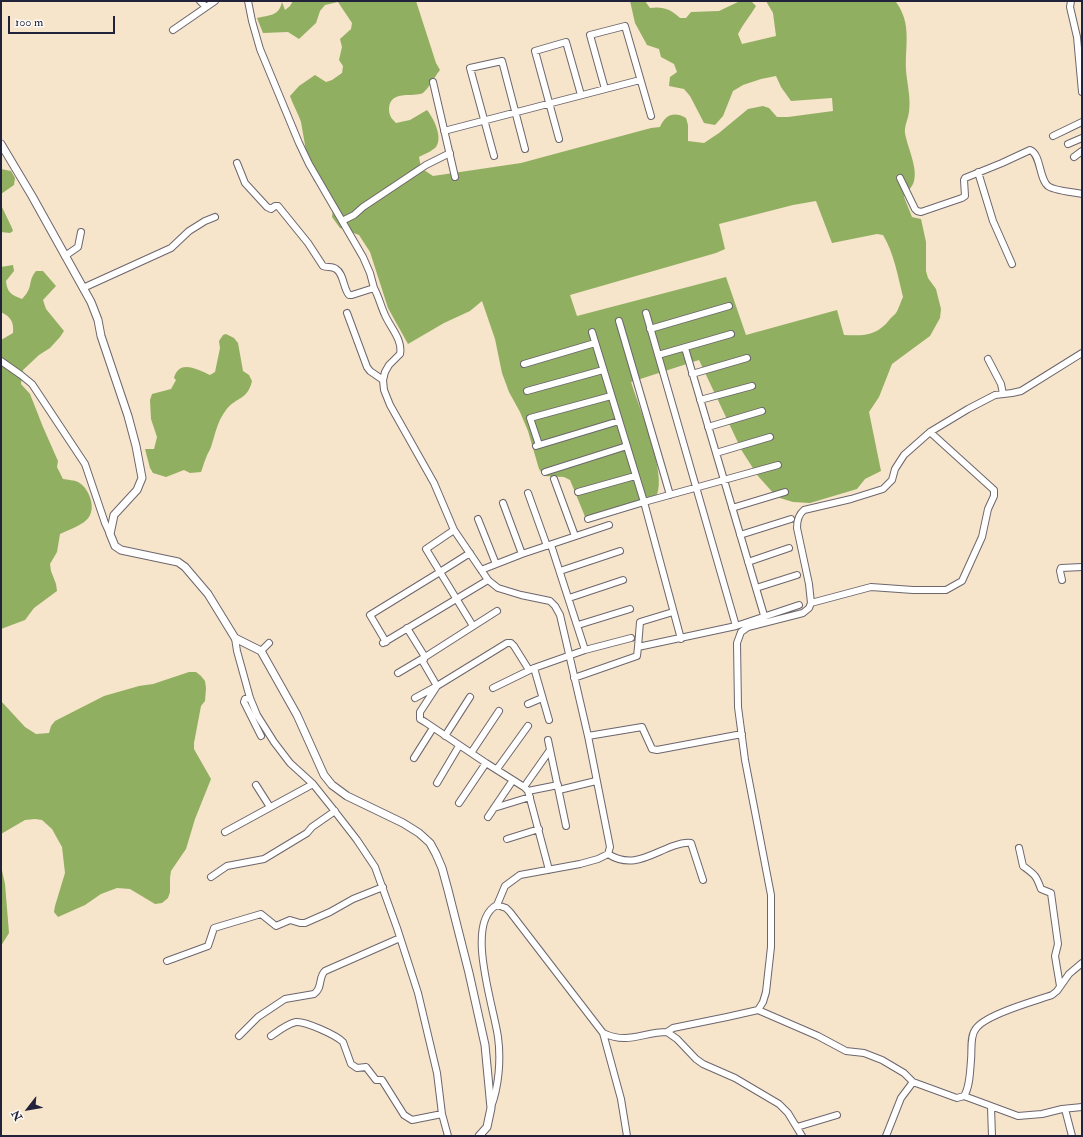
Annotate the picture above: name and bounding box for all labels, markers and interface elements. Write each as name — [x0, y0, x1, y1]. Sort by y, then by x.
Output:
scale bar — [10, 8, 117, 34]
text: 100 m — [15, 15, 43, 30]
north arrow — [8, 1089, 48, 1129]
text: N — [9, 1108, 25, 1123]

